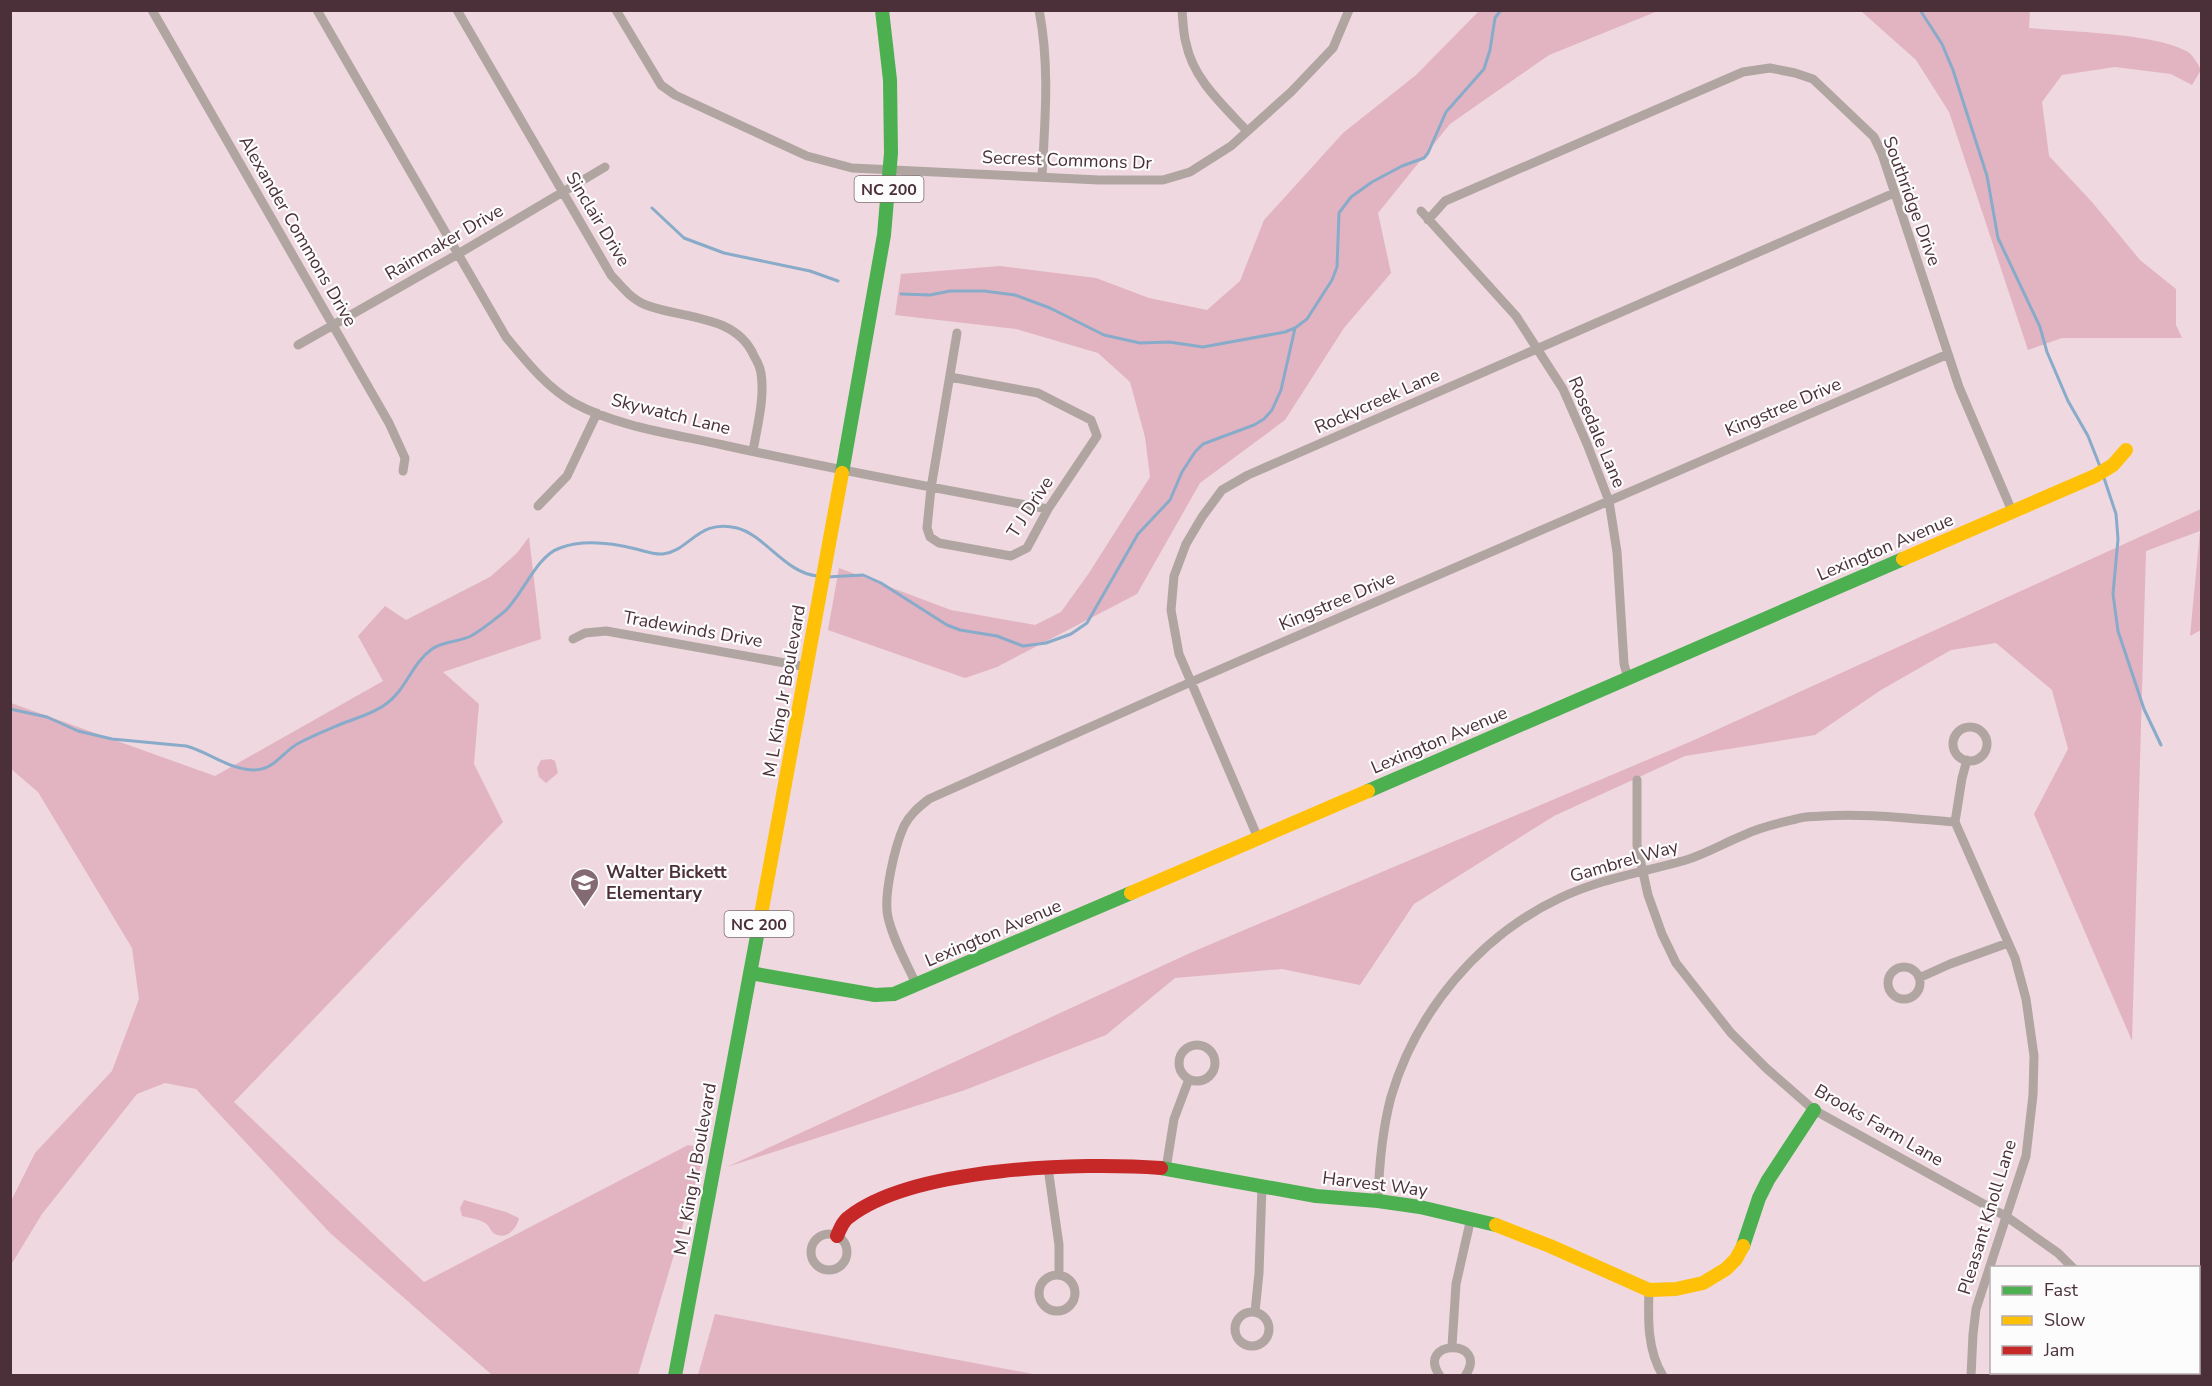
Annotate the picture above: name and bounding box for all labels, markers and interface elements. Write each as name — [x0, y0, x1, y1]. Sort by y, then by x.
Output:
street label: Alexander Commons Drive — [233, 131, 363, 331]
street label: Southridge Drive — [1877, 133, 1947, 269]
street label: Secrest Commons Dr — [982, 145, 1153, 175]
street label: Sinclair Drive — [560, 167, 636, 271]
road number: NC 200 — [854, 176, 924, 202]
street label: Rainmaker Drive — [380, 198, 508, 286]
street label: Rockycreek Lane — [1311, 363, 1443, 439]
street label: Kingstree Drive — [1721, 372, 1845, 442]
street label: Rosedale Lane — [1563, 373, 1631, 491]
street label: Skywatch Lane — [609, 388, 733, 440]
street label: T J Drive — [1001, 472, 1059, 542]
street label: Lexington Avenue — [1813, 507, 1957, 587]
street label: Kingstree Drive — [1275, 566, 1399, 636]
street label: M L King Jr Boulevard — [757, 603, 811, 779]
street label: Tradewinds Drive — [621, 605, 765, 653]
street label: Lexington Avenue — [1367, 700, 1511, 780]
street label: Gambrel Way — [1567, 834, 1682, 888]
place label: Walter Bickett Elementary — [606, 860, 727, 905]
school or university icon: Walter Bickett Elementary — [569, 866, 601, 908]
street label: Lexington Avenue — [921, 893, 1065, 973]
road number: NC 200 — [724, 911, 794, 937]
street label: Brooks Farm Lane — [1810, 1078, 1948, 1172]
street label: M L King Jr Boulevard — [668, 1081, 722, 1257]
street label: Pleasant Knoll Lane — [1952, 1137, 2022, 1297]
street label: Harvest Way — [1321, 1166, 1430, 1202]
legend — [1990, 1266, 2200, 1374]
text: Fast — [2044, 1278, 2079, 1302]
text: Slow — [2044, 1308, 2085, 1332]
text: Jam — [2043, 1338, 2075, 1362]

